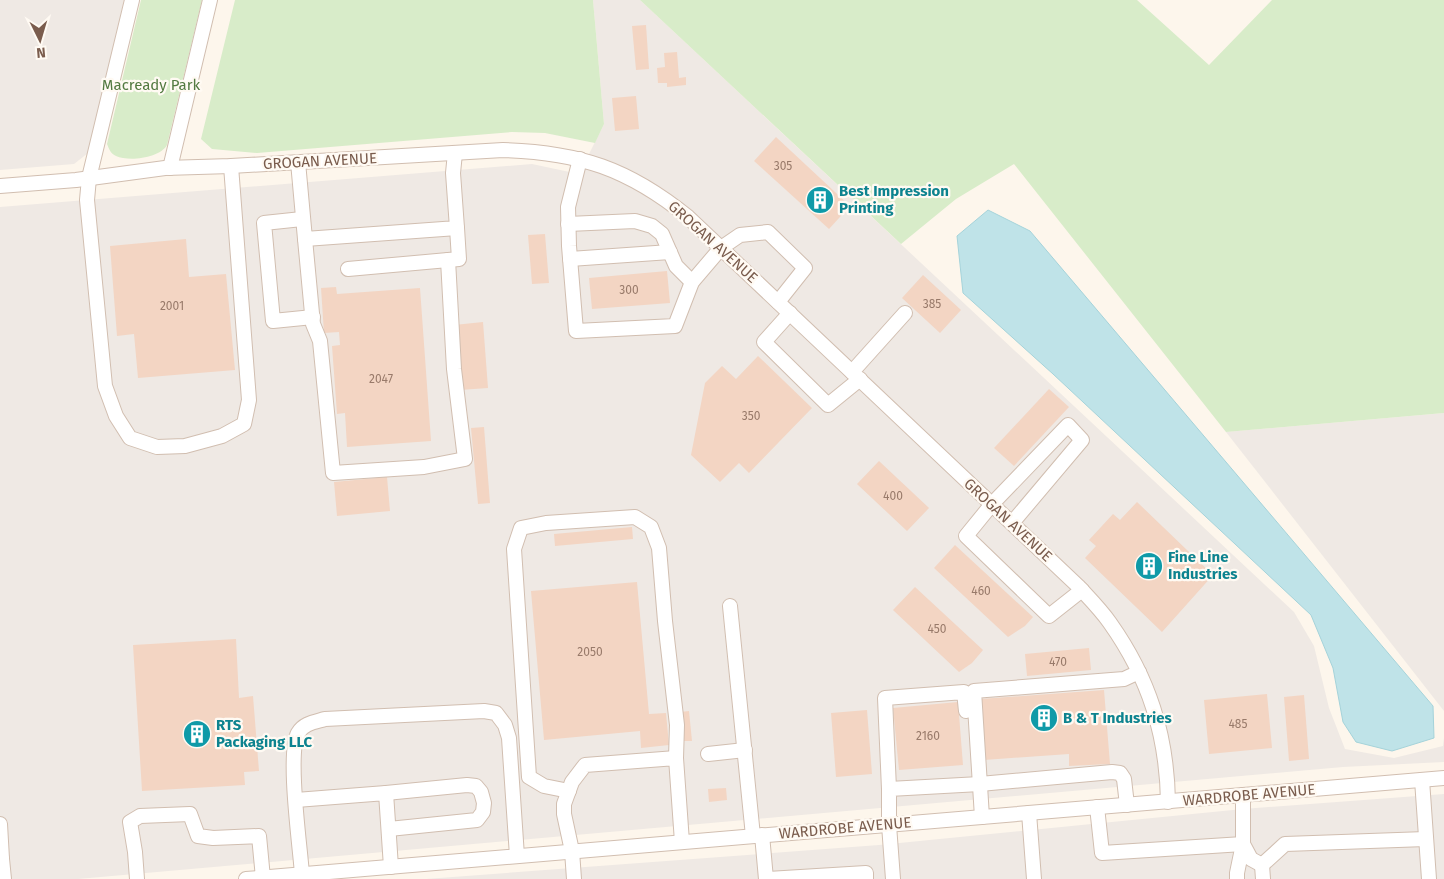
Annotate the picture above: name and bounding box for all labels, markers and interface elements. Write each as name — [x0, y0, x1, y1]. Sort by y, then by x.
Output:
north arrow — [15, 15, 65, 65]
text: N — [36, 44, 46, 61]
park label: Macready Park — [102, 76, 201, 94]
street label: GROGAN AVENUE — [263, 149, 377, 173]
house number: 305 — [774, 159, 792, 173]
place label: Best Impression Printing — [839, 182, 949, 217]
building icon: Best Impression Printing — [805, 185, 835, 215]
street label: GROGAN AVENUE — [665, 197, 761, 287]
house number: 300 — [619, 283, 639, 297]
house number: 385 — [923, 297, 941, 311]
house number: 2001 — [160, 299, 184, 313]
house number: 2047 — [369, 372, 393, 386]
house number: 350 — [742, 409, 761, 423]
street label: GROGAN AVENUE — [960, 475, 1056, 565]
house number: 400 — [883, 489, 903, 503]
place label: Fine Line Industries — [1168, 548, 1237, 583]
building icon: Fine Line Industries — [1134, 551, 1164, 581]
house number: 460 — [971, 584, 991, 598]
house number: 450 — [928, 622, 947, 636]
house number: 2050 — [577, 645, 603, 659]
house number: 470 — [1049, 655, 1067, 669]
building icon: B & T Industries — [1029, 703, 1059, 733]
place label: B & T Industries — [1063, 709, 1172, 727]
place label: RTS Packaging LLC — [216, 716, 312, 751]
house number: 485 — [1228, 717, 1248, 731]
building icon: RTS Packaging LLC — [182, 719, 212, 749]
house number: 2160 — [916, 729, 940, 743]
street label: WARDROBE AVENUE — [1182, 780, 1316, 810]
street label: WARDROBE AVENUE — [778, 813, 912, 843]

